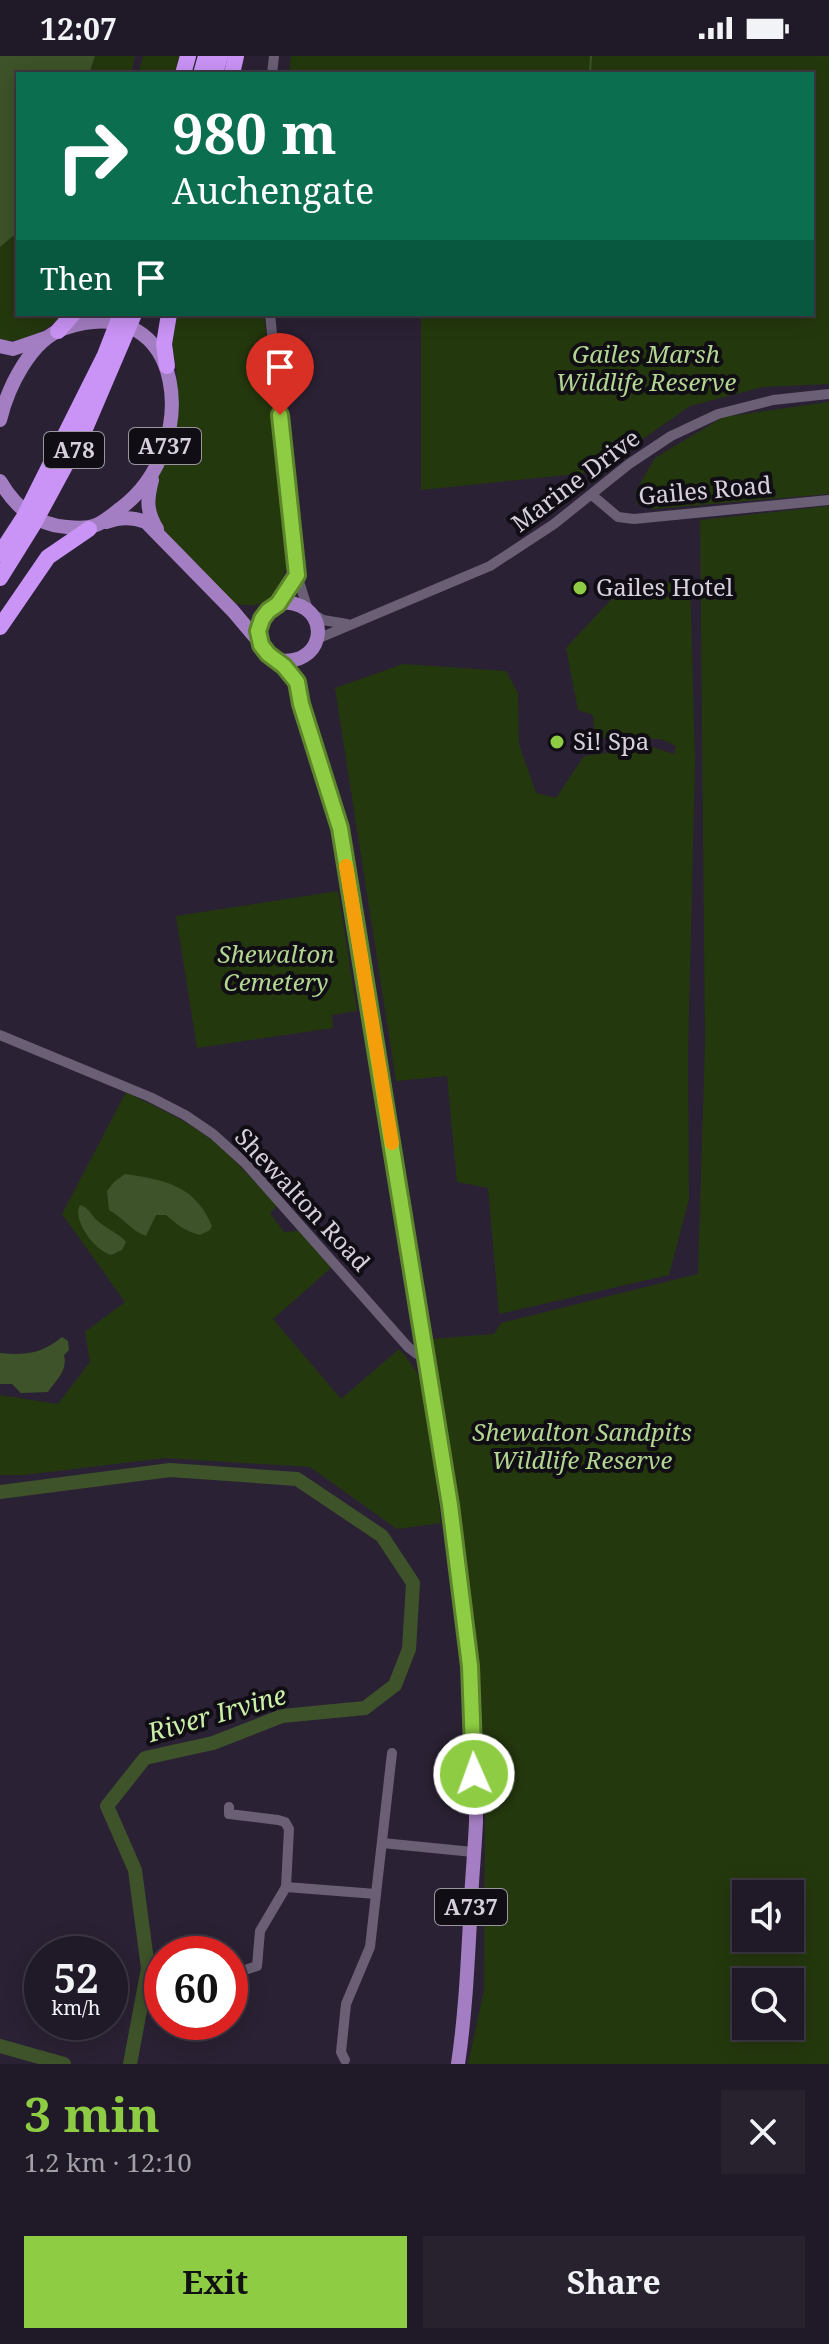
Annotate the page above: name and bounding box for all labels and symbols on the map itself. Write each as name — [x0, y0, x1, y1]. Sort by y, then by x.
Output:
pin — [246, 333, 314, 415]
park label: Gailes Marsh Wildlife Reserve — [556, 337, 736, 398]
street label: Marine Drive — [504, 421, 646, 539]
road number: A737 — [129, 428, 201, 464]
road number: A78 — [44, 432, 104, 468]
street label: Gailes Road — [637, 467, 773, 512]
place label: Gailes Hotel — [596, 570, 734, 603]
marker: Gailes Hotel — [571, 579, 589, 597]
place label: Si! Spa — [573, 724, 649, 757]
marker: Si! Spa — [548, 733, 566, 751]
park label: Shewalton Cemetery — [217, 937, 335, 998]
street label: Shewalton Road — [228, 1120, 378, 1278]
park label: Shewalton Sandpits Wildlife Reserve — [472, 1415, 692, 1476]
water label: River Irvine — [142, 1676, 291, 1750]
position arrow — [432, 1732, 516, 1816]
road number: A737 — [435, 1889, 507, 1925]
speed limit sign: 60 — [144, 1936, 248, 2040]

